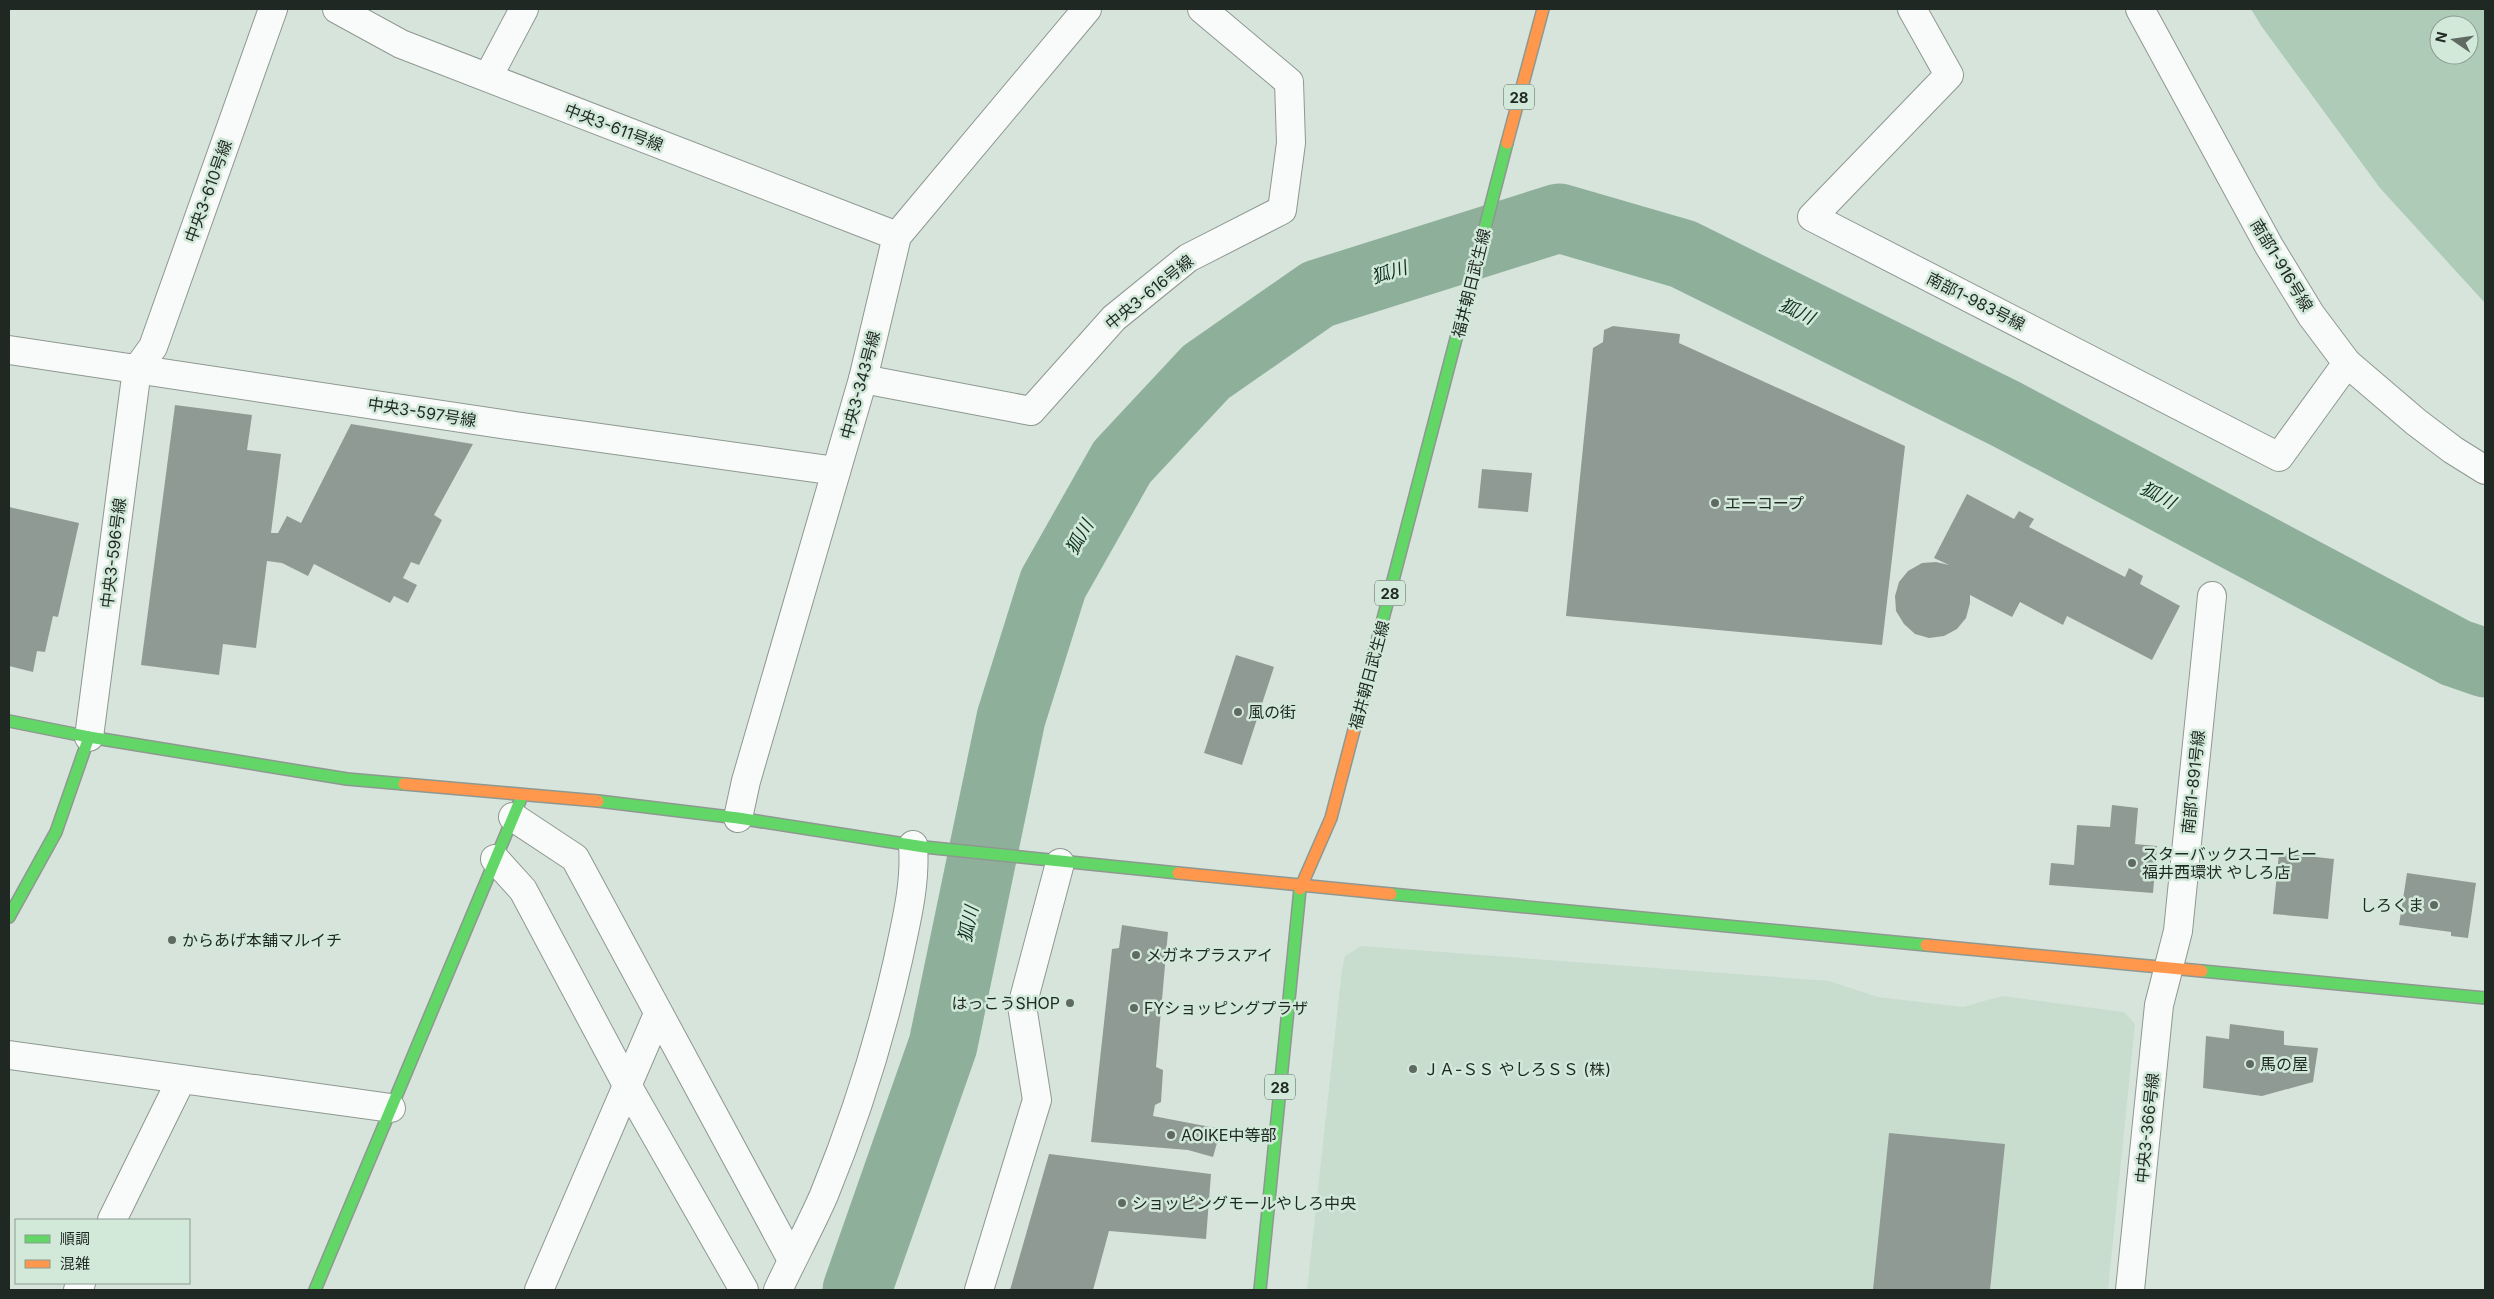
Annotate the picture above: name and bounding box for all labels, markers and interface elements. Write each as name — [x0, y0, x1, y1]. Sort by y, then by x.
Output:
north arrow — [2429, 15, 2479, 65]
text: N — [2431, 30, 2450, 44]
road number: 28 — [1504, 84, 1534, 110]
street label: 中央3-611号線 — [562, 99, 666, 155]
street label: 中央3-610号線 — [180, 137, 236, 245]
street label: 南部1-916号線 — [2247, 215, 2317, 315]
street label: 福井朝日武生線 — [1448, 226, 1494, 340]
street label: 中央3-616号線 — [1101, 250, 1197, 334]
water label: 狐川 — [1369, 256, 1411, 287]
street label: 南部1-983号線 — [1924, 268, 2028, 334]
water label: 狐川 — [1776, 294, 1820, 329]
street label: 中央3-343号線 — [836, 329, 884, 441]
street label: 中央3-597号線 — [366, 394, 478, 430]
water label: 狐川 — [2137, 477, 2181, 514]
place label: エーコープ — [1725, 493, 1804, 513]
street label: 中央3-596号線 — [96, 497, 130, 609]
marker: エーコープ — [1709, 497, 1721, 509]
water label: 狐川 — [1061, 514, 1098, 558]
road number: 28 — [1375, 580, 1405, 606]
street label: 福井朝日武生線 — [1345, 618, 1393, 732]
place label: 風の街 — [1248, 702, 1296, 722]
marker: 風の街 — [1232, 706, 1244, 718]
street label: 南部1-891号線 — [2178, 729, 2208, 835]
place label: スターバックスコーヒー 福井西環状 やしろ店 — [2142, 844, 2317, 882]
marker: スターバックスコーヒー 福井西環状 やしろ店 — [2126, 857, 2138, 869]
place label: しろくま — [2360, 895, 2424, 915]
marker: しろくま — [2428, 899, 2440, 911]
water label: 狐川 — [954, 902, 982, 944]
place label: からあげ本舗マルイチ — [182, 930, 342, 950]
marker: からあげ本舗マルイチ — [166, 934, 178, 946]
place label: メガネプラスアイ — [1146, 945, 1273, 965]
marker: メガネプラスアイ — [1130, 949, 1142, 961]
place label: はっこうSHOP — [951, 993, 1060, 1013]
marker: はっこうSHOP — [1064, 997, 1076, 1009]
place label: FYショッピングプラザ — [1144, 998, 1308, 1018]
marker: FYショッピングプラザ — [1128, 1002, 1140, 1014]
place label: 馬の屋 — [2260, 1054, 2308, 1074]
marker: 馬の屋 — [2244, 1058, 2256, 1070]
place label: ＪＡ-ＳＳ やしろＳＳ (株) — [1423, 1059, 1611, 1079]
marker: ＪＡ-ＳＳ やしろＳＳ (株) — [1407, 1063, 1419, 1075]
street label: 中央3-366号線 — [2131, 1072, 2163, 1184]
road number: 28 — [1265, 1074, 1295, 1100]
place label: AOIKE中等部 — [1181, 1125, 1276, 1145]
marker: AOIKE中等部 — [1165, 1129, 1177, 1141]
place label: ショッピングモールやしろ中央 — [1132, 1193, 1356, 1213]
marker: ショッピングモールやしろ中央 — [1116, 1197, 1128, 1209]
legend — [15, 1219, 190, 1284]
text: 順調 — [60, 1229, 90, 1248]
text: 混雑 — [60, 1254, 90, 1273]

